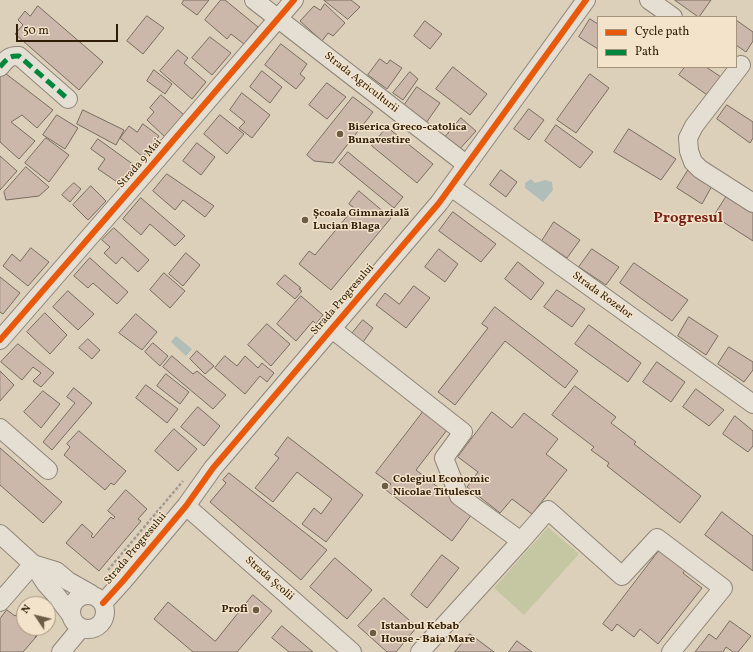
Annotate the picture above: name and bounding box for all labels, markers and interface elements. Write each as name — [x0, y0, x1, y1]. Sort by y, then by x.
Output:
scale bar — [18, 16, 120, 42]
legend — [597, 16, 737, 68]
text: 50 m — [23, 23, 49, 39]
text: Cycle path — [635, 24, 690, 40]
text: Path — [635, 44, 659, 60]
street label: Strada Agriculturii — [321, 50, 401, 116]
place label: Biserica Greco-catolica Bunavestire — [348, 121, 467, 147]
marker: Biserica Greco-catolica Bunavestire — [335, 129, 345, 139]
street label: Strada 9 Mai — [115, 137, 165, 191]
place label: Școala Gimnazială Lucian Blaga — [313, 207, 409, 233]
district label: Progresul — [653, 210, 723, 228]
marker: Școala Gimnazială Lucian Blaga — [300, 215, 310, 225]
street label: Strada Progresului — [309, 262, 377, 338]
street label: Strada Rozelor — [569, 270, 635, 322]
place label: Colegiul Economic Nicolae Titulescu — [393, 473, 489, 499]
marker: Colegiul Economic Nicolae Titulescu — [380, 481, 390, 491]
street label: Strada Progresului — [102, 510, 170, 588]
street label: Strada Școlii — [242, 554, 296, 604]
north arrow — [16, 596, 56, 636]
text: N — [18, 602, 35, 617]
place label: Profi — [222, 603, 248, 617]
marker: Profi — [251, 605, 261, 615]
place label: Istanbul Kebab House - Baia Mare — [381, 620, 475, 646]
marker: Istanbul Kebab House - Baia Mare — [368, 628, 378, 638]

